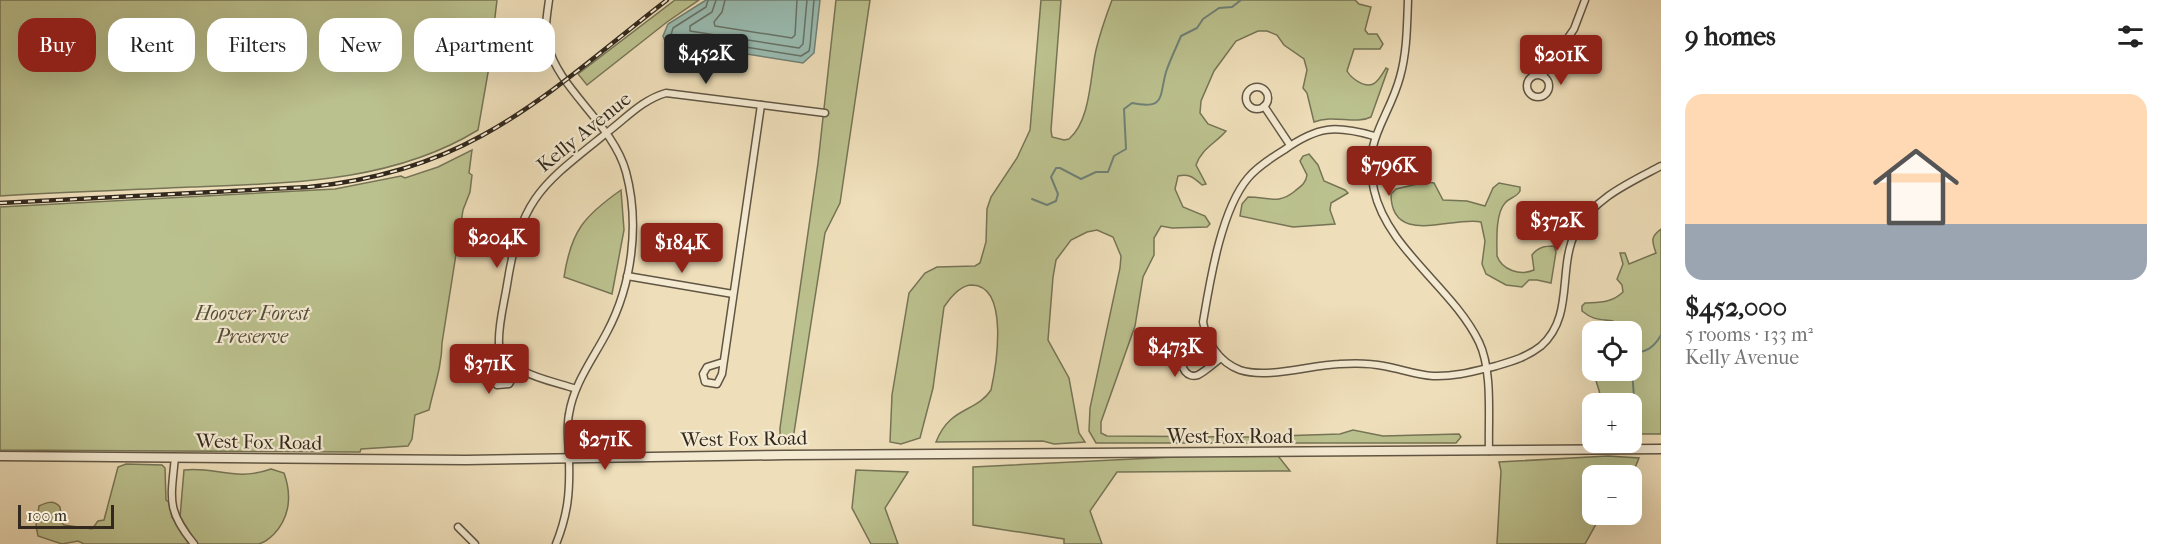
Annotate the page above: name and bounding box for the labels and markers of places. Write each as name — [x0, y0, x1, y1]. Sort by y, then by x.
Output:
pin: $452K — [664, 34, 748, 85]
pin: $201K — [1519, 35, 1603, 86]
pin: $796K — [1347, 146, 1431, 197]
pin: $372K — [1515, 201, 1599, 252]
pin: $204K — [455, 218, 539, 269]
pin: $184K — [640, 223, 724, 274]
pin: $473K — [1133, 327, 1217, 378]
pin: $371K — [447, 344, 531, 395]
pin: $271K — [563, 420, 647, 471]

